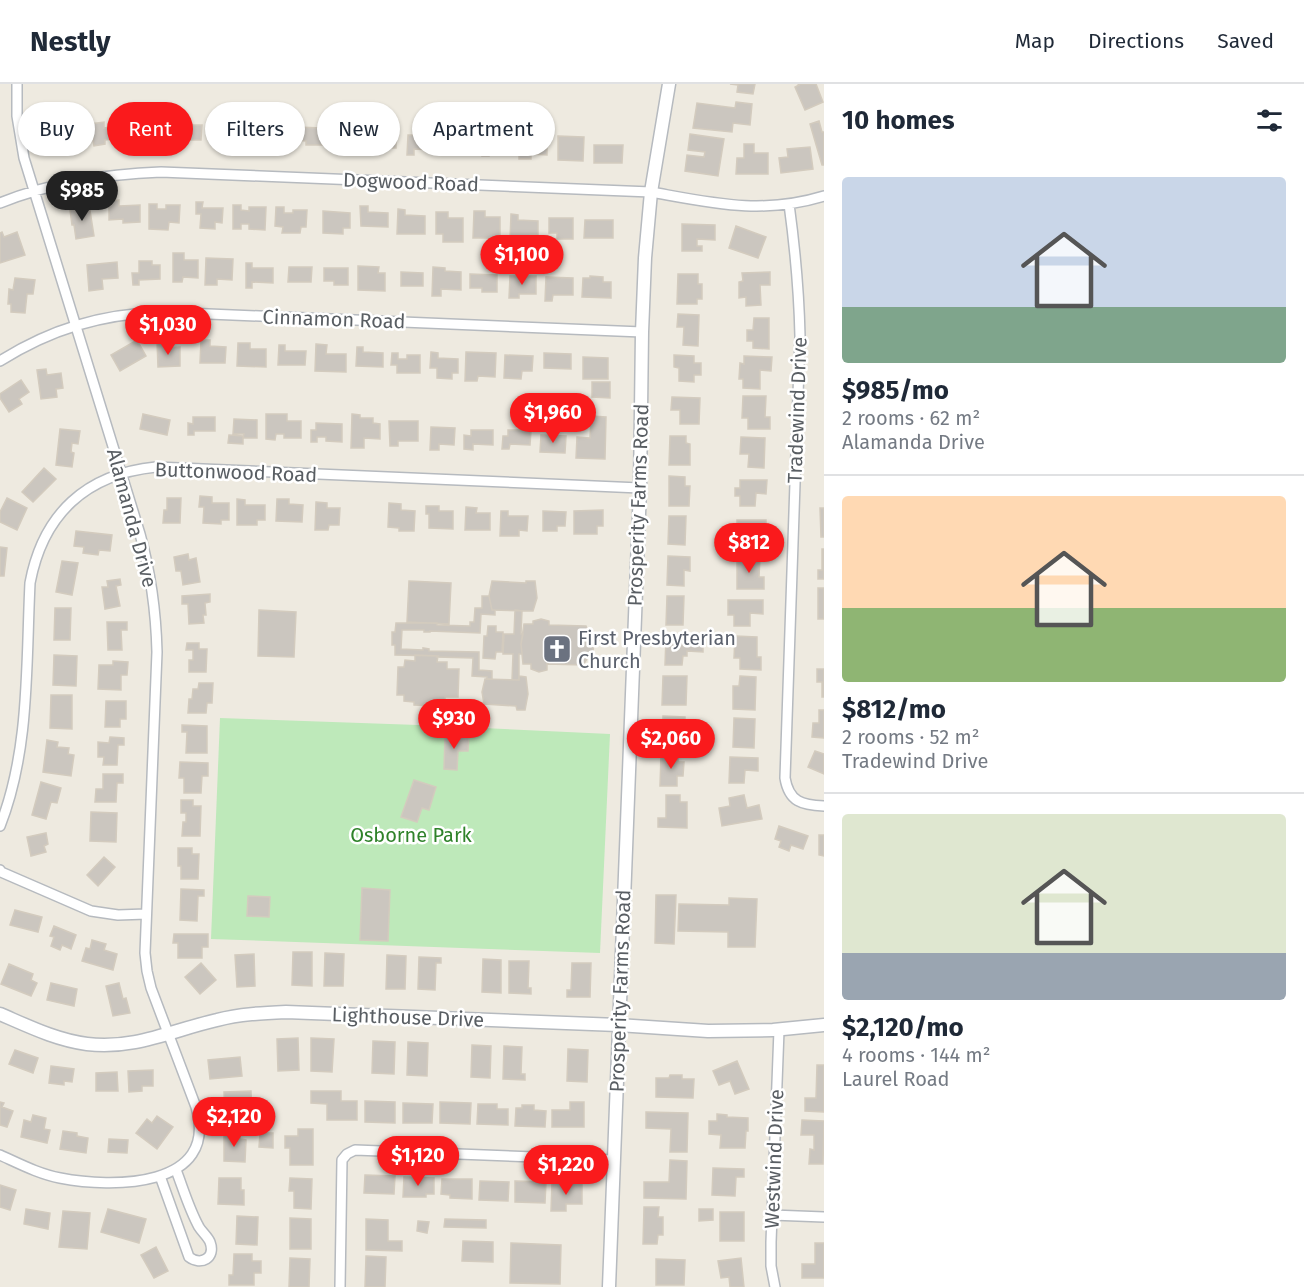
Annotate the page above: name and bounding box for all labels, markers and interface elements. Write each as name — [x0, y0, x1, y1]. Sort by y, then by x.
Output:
text: Nestly — [30, 25, 111, 58]
text: Map — [1015, 28, 1055, 54]
text: Directions — [1088, 28, 1184, 54]
text: Saved — [1217, 28, 1274, 54]
chip: Buy — [18, 102, 95, 156]
chip: Rent — [107, 102, 193, 156]
chip: Filters — [205, 102, 305, 156]
chip: New — [317, 102, 400, 156]
chip: Apartment — [412, 102, 555, 156]
icon: filters — [1253, 104, 1286, 137]
text: 10 homes — [842, 105, 955, 136]
street label: Dogwood Road — [343, 168, 479, 196]
pin: $985 — [46, 171, 118, 222]
text: $985 — [60, 178, 104, 202]
icon: home — [1010, 216, 1118, 324]
pin: $1,100 — [473, 235, 571, 286]
text: $1,100 — [494, 242, 550, 266]
pin: $1,030 — [119, 305, 217, 356]
street label: Cinnamon Road — [262, 305, 406, 333]
text: $1,030 — [139, 312, 197, 336]
street label: Tradewind Drive — [782, 336, 812, 484]
text: $985/mo — [842, 375, 949, 406]
pin: $1,960 — [504, 393, 602, 444]
text: $1,960 — [524, 400, 582, 424]
street label: Prosperity Farms Road — [622, 403, 654, 607]
text: 2 rooms · 62 m² — [842, 406, 980, 430]
text: Alamanda Drive — [842, 430, 985, 454]
street label: Alamanda Drive — [102, 446, 162, 590]
street label: Buttonwood Road — [154, 457, 318, 487]
pin: $812 — [713, 523, 785, 574]
text: $812 — [728, 530, 770, 554]
icon: home — [1010, 535, 1118, 643]
place label: First Presbyterian Church — [578, 626, 736, 673]
church icon: First Presbyterian Church — [541, 633, 573, 665]
text: $812/mo — [842, 694, 946, 725]
pin: $930 — [418, 699, 490, 750]
text: $930 — [432, 706, 476, 730]
pin: $2,060 — [622, 719, 720, 770]
text: 2 rooms · 52 m² — [842, 725, 980, 749]
text: $2,060 — [641, 726, 701, 750]
text: Tradewind Drive — [842, 749, 988, 773]
park label: Osborne Park — [350, 823, 473, 847]
icon: home — [1010, 853, 1118, 961]
street label: Prosperity Farms Road — [604, 889, 636, 1093]
street label: Lighthouse Drive — [331, 1002, 485, 1032]
text: $2,120/mo — [842, 1012, 964, 1043]
text: 4 rooms · 144 m² — [842, 1043, 991, 1067]
text: Laurel Road — [842, 1067, 950, 1091]
street label: Westwind Drive — [760, 1089, 788, 1229]
pin: $2,120 — [185, 1097, 283, 1148]
text: $2,120 — [206, 1104, 262, 1128]
pin: $1,120 — [369, 1136, 467, 1187]
text: $1,120 — [391, 1143, 445, 1167]
pin: $1,220 — [517, 1145, 615, 1196]
text: $1,220 — [538, 1152, 594, 1176]

